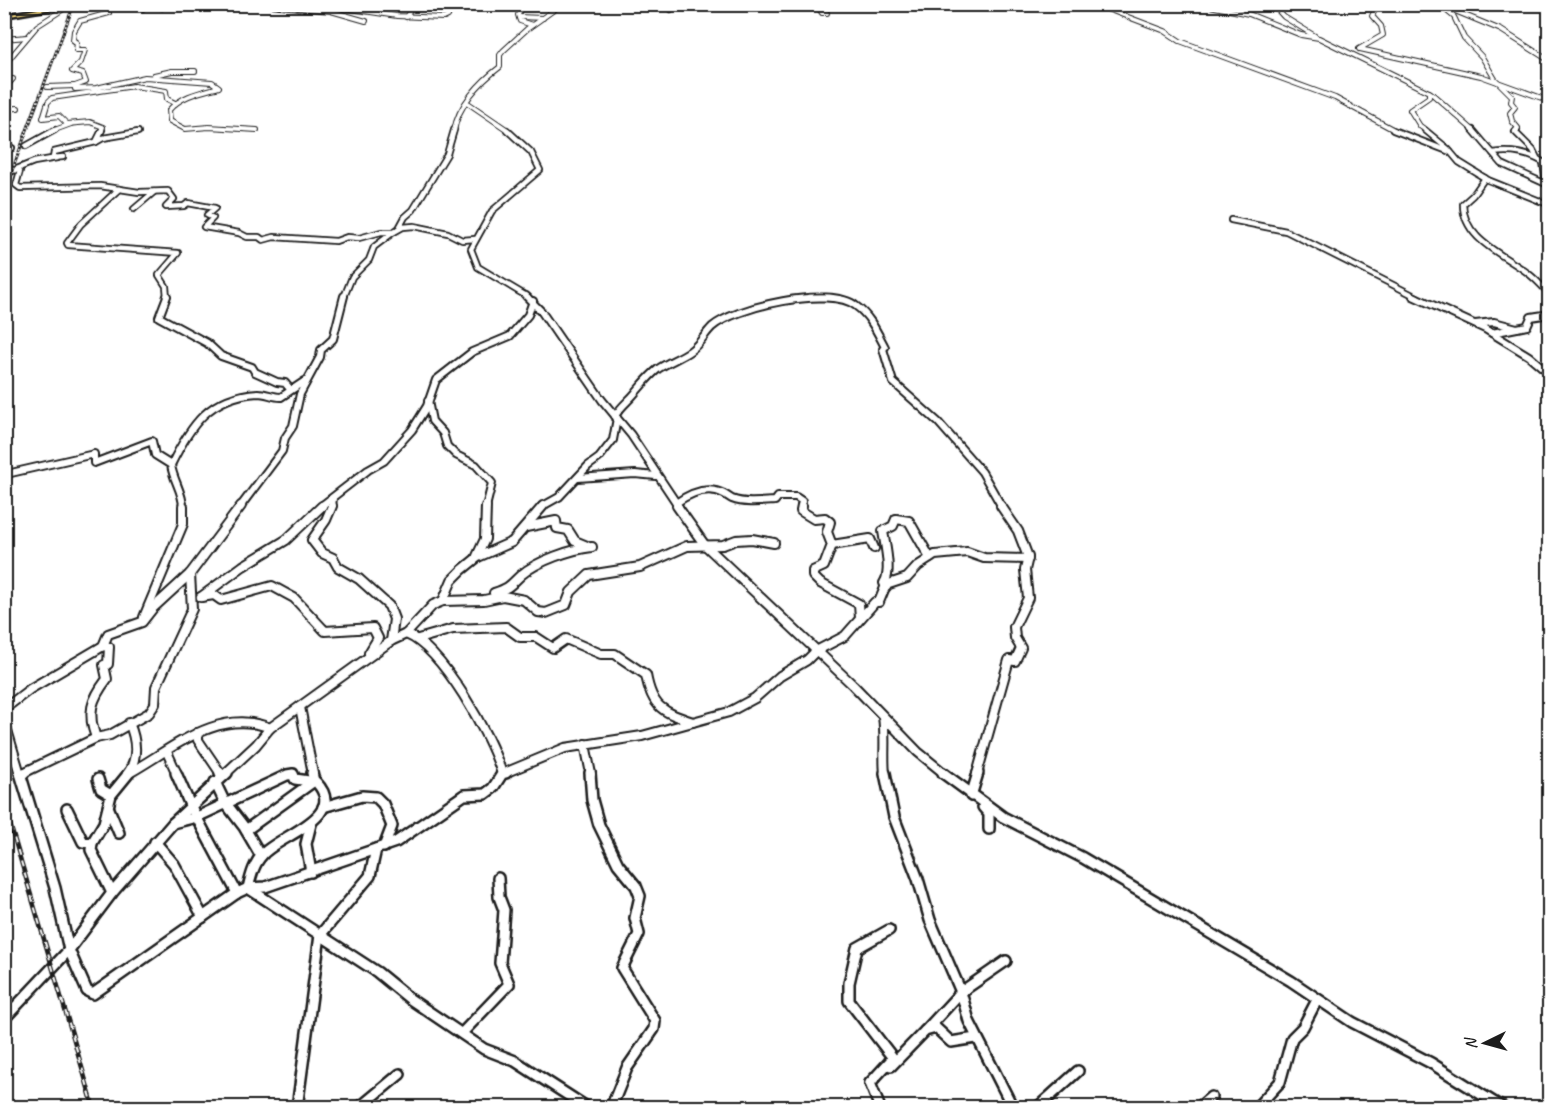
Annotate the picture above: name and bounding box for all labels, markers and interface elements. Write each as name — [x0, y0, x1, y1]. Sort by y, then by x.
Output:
north arrow — [1455, 1013, 1515, 1073]
text: N — [1460, 1035, 1481, 1050]

